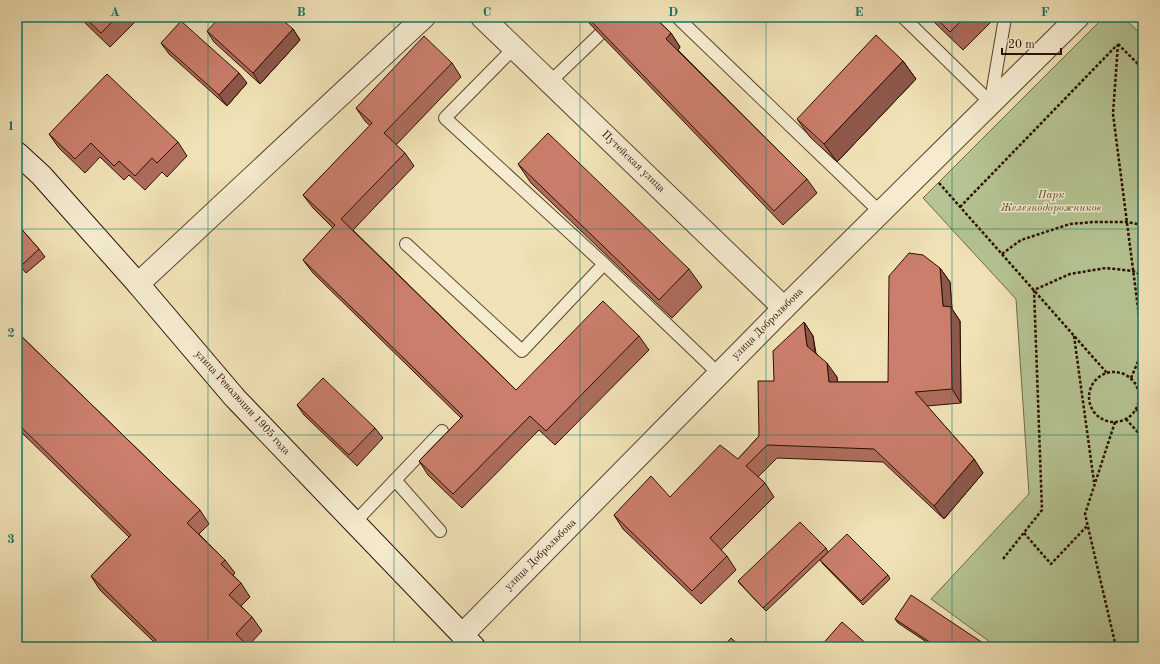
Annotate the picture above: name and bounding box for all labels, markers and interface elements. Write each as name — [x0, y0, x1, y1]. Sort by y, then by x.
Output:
text: A — [110, 6, 120, 19]
text: B — [296, 6, 306, 19]
text: C — [483, 6, 491, 19]
text: D — [668, 6, 678, 19]
text: E — [855, 6, 864, 19]
text: F — [1041, 6, 1050, 19]
scale bar — [1002, 30, 1061, 56]
text: 20 m — [1008, 39, 1035, 51]
text: 1 — [7, 120, 15, 133]
street label: Путейская улица — [599, 129, 667, 195]
park label: Парк Железнодорожников — [1001, 190, 1102, 214]
street label: улица Добролюбова — [730, 286, 806, 362]
text: 2 — [7, 327, 15, 340]
street label: улица Революции 1905 года — [192, 349, 292, 458]
street label: улица Добролюбова — [503, 517, 579, 593]
text: 3 — [7, 533, 15, 546]

